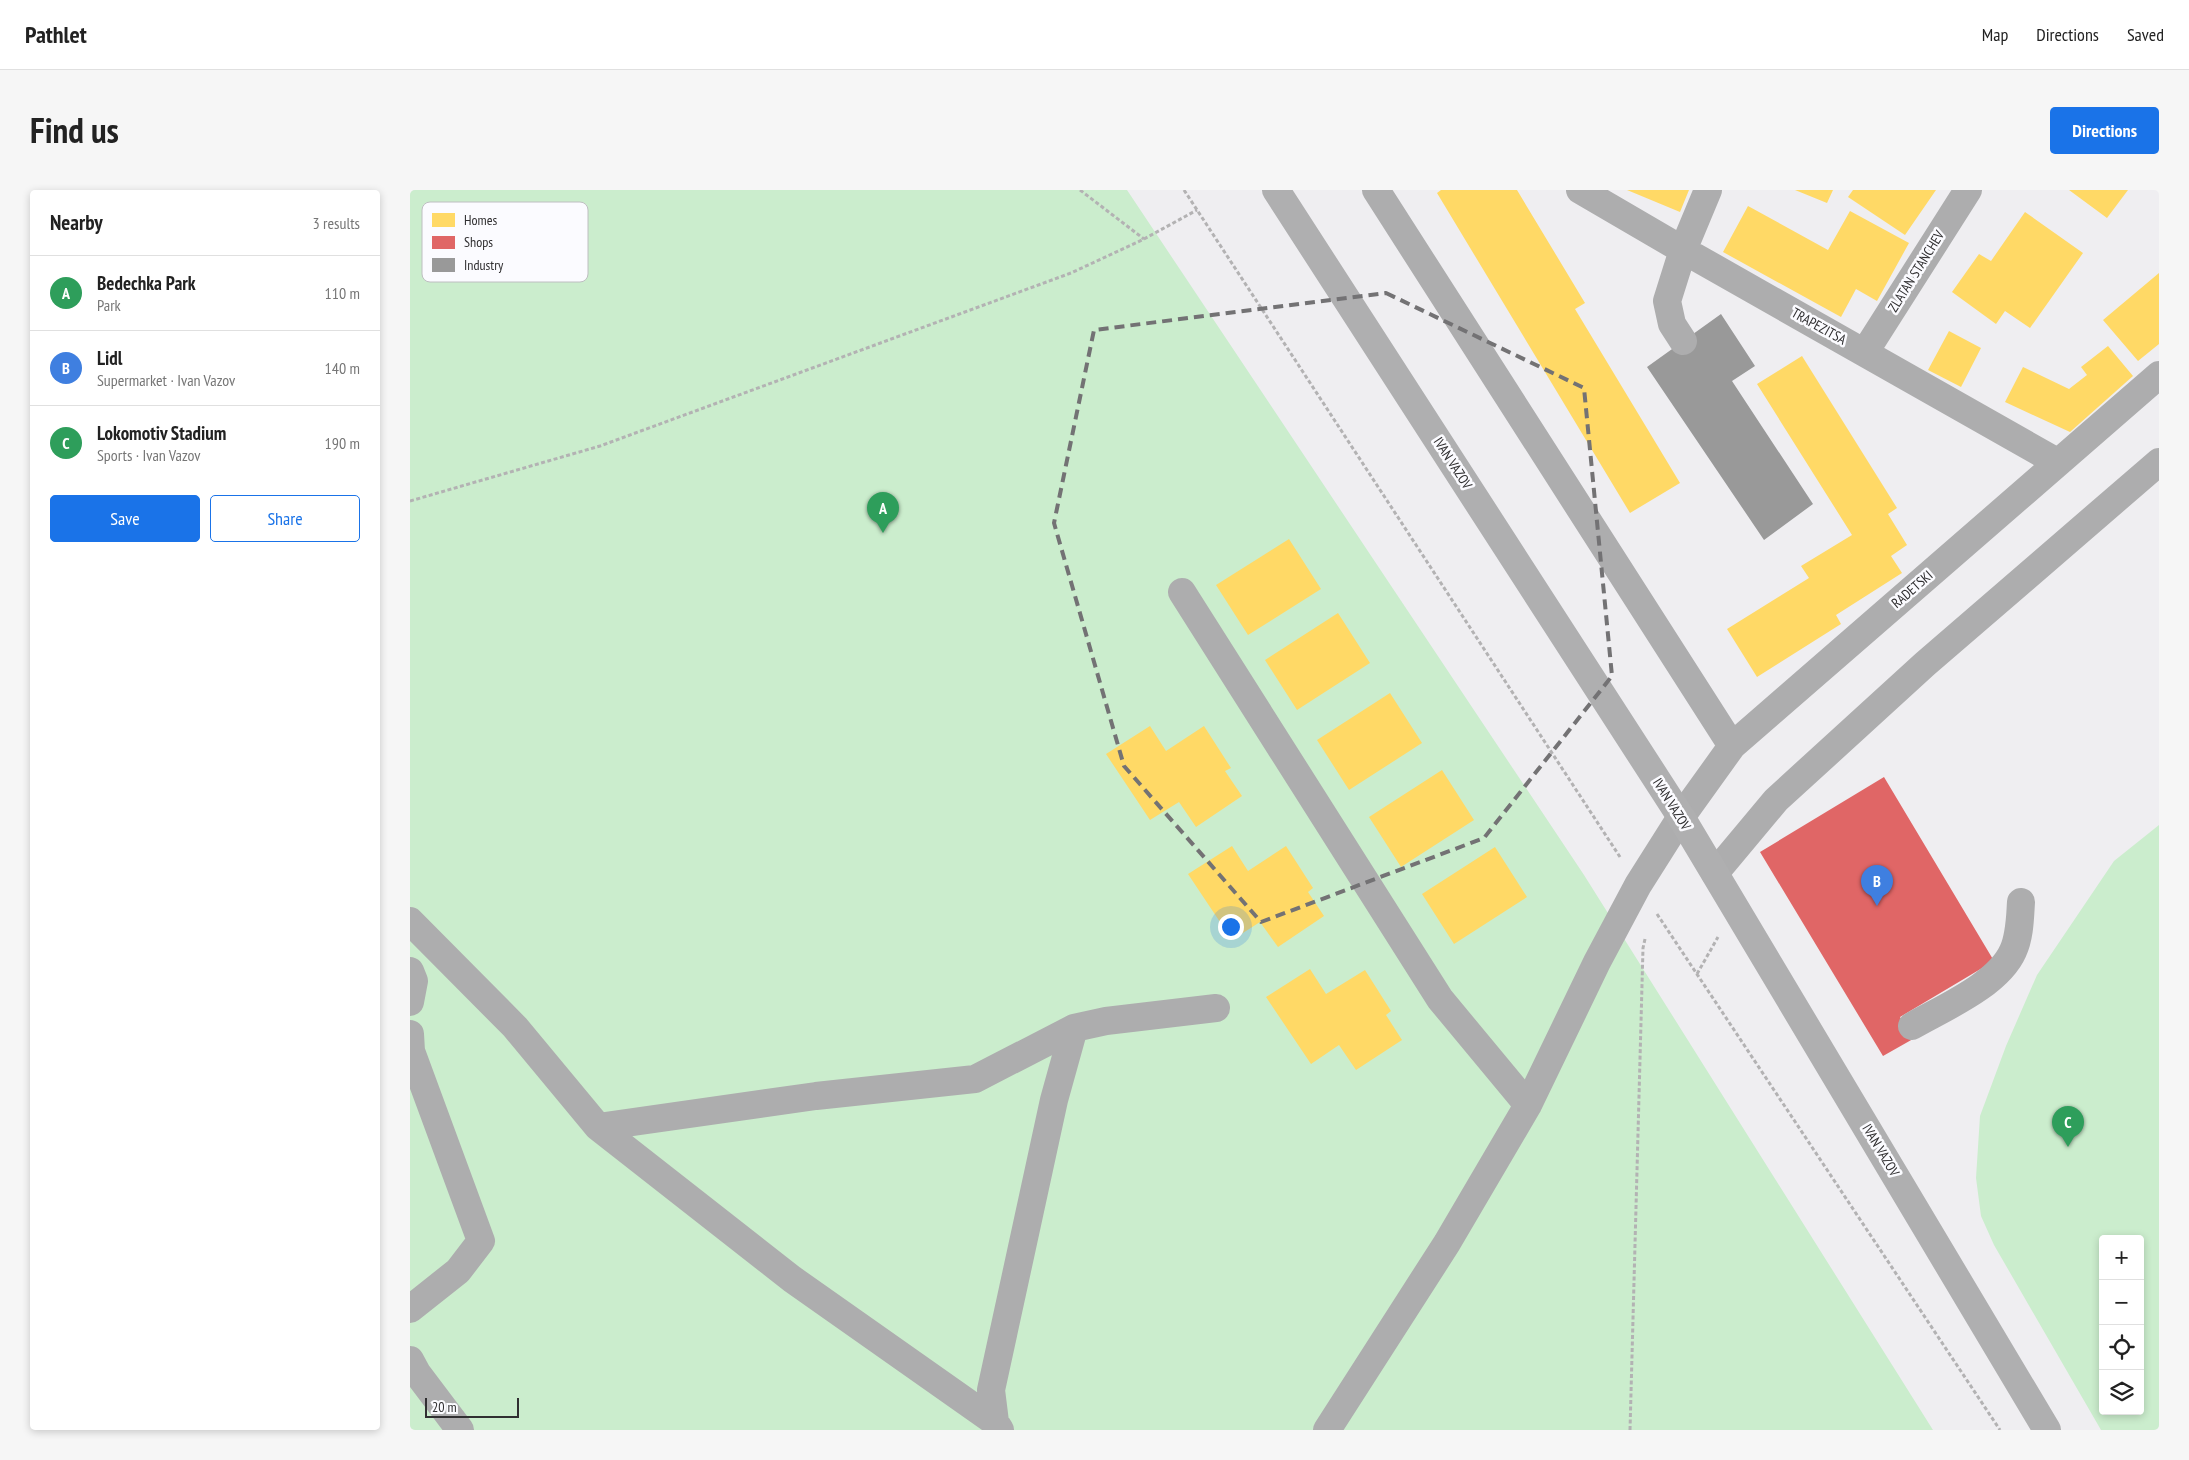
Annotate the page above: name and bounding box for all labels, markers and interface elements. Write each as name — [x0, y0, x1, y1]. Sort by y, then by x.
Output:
text: Pathlet — [25, 19, 87, 50]
text: Map — [1982, 23, 2008, 46]
text: Directions — [2036, 23, 2099, 46]
text: Saved — [2127, 23, 2164, 46]
text: Find us — [30, 107, 119, 153]
button: Directions — [2050, 107, 2159, 154]
legend — [422, 202, 588, 282]
text: Nearby — [50, 209, 103, 236]
text: Homes — [464, 211, 497, 229]
text: 3 results — [313, 213, 360, 233]
street label: ZLATAN STANCHEV — [1884, 227, 1948, 315]
text: Shops — [464, 233, 493, 251]
text: Industry — [464, 256, 504, 274]
text: Bedechka Park — [97, 271, 196, 295]
text: A — [62, 283, 70, 303]
text: 110 m — [325, 283, 360, 303]
text: Park — [97, 295, 121, 315]
street label: TRAPEZITSA — [1788, 304, 1850, 349]
text: Lidl — [97, 346, 122, 370]
text: B — [62, 358, 70, 378]
text: 140 m — [325, 358, 360, 378]
text: Supermarket · Ivan Vazov — [97, 370, 235, 390]
text: Lokomotiv Stadium — [97, 421, 226, 445]
text: C — [62, 433, 70, 453]
text: 190 m — [325, 433, 360, 453]
street label: IVAN VAZOV — [1430, 434, 1477, 493]
text: Sports · Ivan Vazov — [97, 445, 201, 465]
pin: A — [867, 492, 899, 533]
button: Save — [50, 495, 200, 542]
button: Share — [210, 495, 360, 542]
street label: RADETSKI — [1888, 566, 1936, 612]
street label: IVAN VAZOV — [1649, 775, 1695, 834]
pin: B — [1861, 865, 1893, 906]
your location — [1218, 914, 1244, 940]
pin: C — [2052, 1106, 2084, 1147]
street label: IVAN VAZOV — [1858, 1120, 1904, 1180]
map controls — [2099, 1235, 2144, 1415]
button: + — [2099, 1235, 2144, 1280]
button: − — [2099, 1280, 2144, 1325]
button: locate — [2099, 1325, 2144, 1370]
button: layers — [2099, 1370, 2144, 1415]
scale bar — [425, 1395, 519, 1418]
text: 20 m — [432, 1398, 457, 1416]

